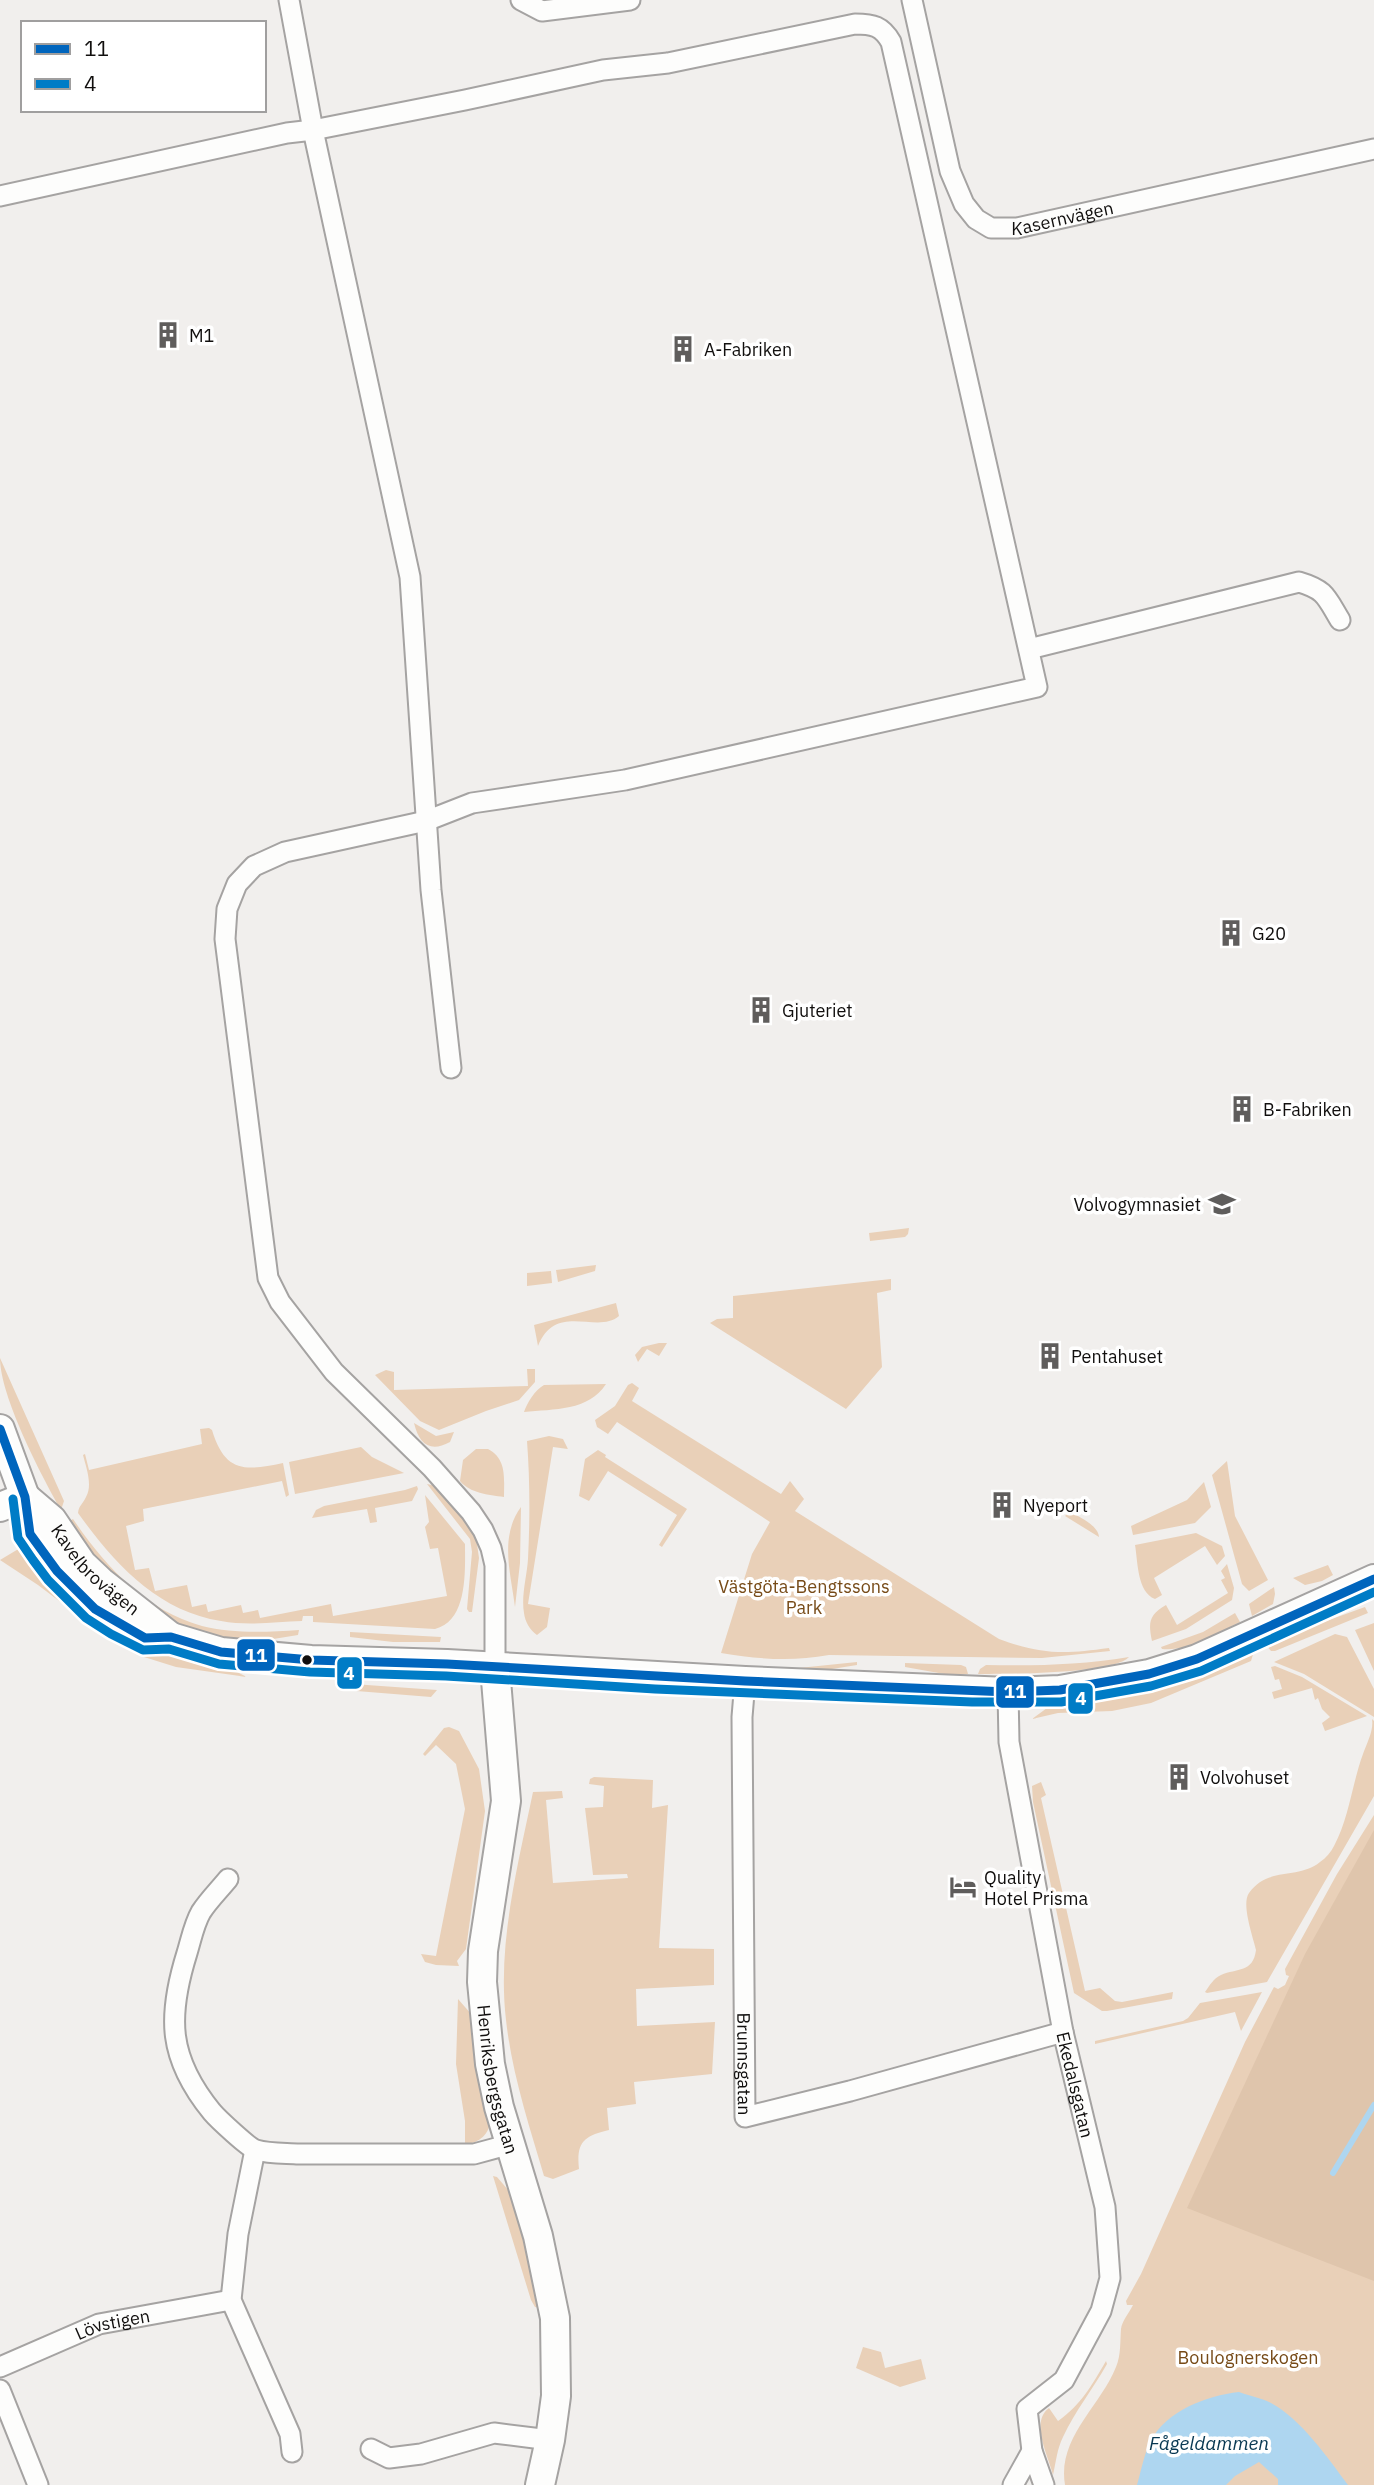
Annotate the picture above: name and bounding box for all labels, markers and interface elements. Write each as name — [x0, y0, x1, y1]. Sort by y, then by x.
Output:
legend — [21, 21, 266, 112]
text: 11 — [84, 34, 109, 62]
text: 4 — [84, 69, 97, 97]
street label: Kasernvägen — [1011, 196, 1115, 240]
building icon: M1 — [153, 320, 183, 350]
place label: M1 — [189, 324, 214, 347]
building icon: A-Fabriken — [668, 334, 698, 364]
place label: A-Fabriken — [704, 338, 792, 361]
building icon: G20 — [1216, 918, 1246, 948]
place label: G20 — [1252, 922, 1286, 945]
building icon: Gjuteriet — [746, 995, 776, 1025]
place label: Gjuteriet — [782, 999, 853, 1022]
building icon: B-Fabriken — [1227, 1094, 1257, 1124]
place label: B-Fabriken — [1263, 1098, 1352, 1121]
school or university icon: Volvogymnasiet — [1207, 1189, 1237, 1219]
place label: Volvogymnasiet — [1073, 1193, 1201, 1216]
building icon: Pentahuset — [1035, 1341, 1065, 1371]
place label: Pentahuset — [1071, 1345, 1163, 1368]
building icon: Nyeport — [987, 1490, 1017, 1520]
place label: Nyeport — [1023, 1494, 1088, 1517]
street label: Kavelbrovägen — [46, 1519, 145, 1620]
park label: Västgöta-Bengtssons Park — [718, 1575, 890, 1619]
line badge: 11 — [236, 1638, 276, 1672]
text: 11 — [245, 1643, 268, 1667]
unlabelled marker — [300, 1653, 314, 1667]
line badge: 4 — [336, 1656, 363, 1690]
text: 4 — [343, 1661, 355, 1685]
line badge: 11 — [995, 1675, 1035, 1709]
text: 11 — [1004, 1679, 1027, 1703]
line badge: 4 — [1067, 1682, 1094, 1715]
text: 4 — [1075, 1686, 1087, 1710]
building icon: Volvohuset — [1164, 1762, 1194, 1792]
place label: Volvohuset — [1200, 1766, 1289, 1789]
place label: Quality Hotel Prisma — [984, 1866, 1088, 1910]
hotel icon: Quality Hotel Prisma — [948, 1872, 978, 1902]
street label: Henriksbergsgatan — [473, 2004, 524, 2157]
street label: Brunnsgatan — [733, 2012, 756, 2115]
street label: Ekedalsgatan — [1052, 2029, 1099, 2140]
street label: Lövstigen — [71, 2303, 152, 2345]
park label: Boulognerskogen — [1178, 2346, 1318, 2369]
water label: Fågeldammen — [1149, 2431, 1269, 2455]

